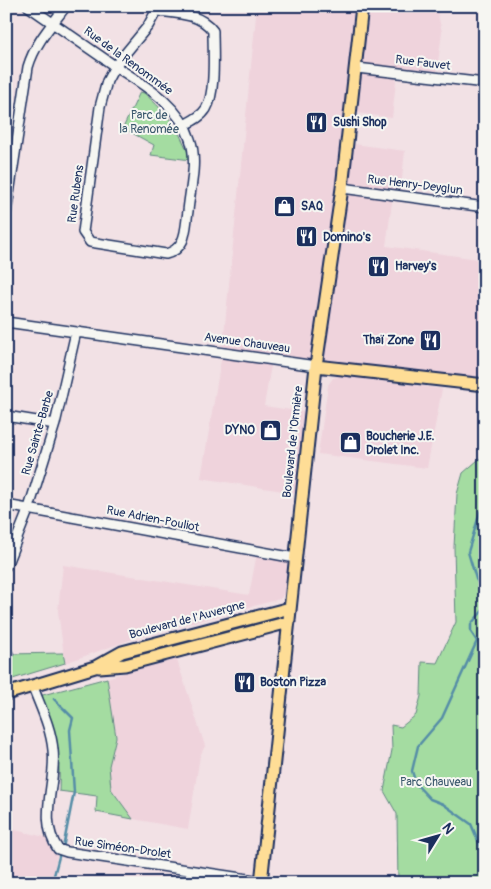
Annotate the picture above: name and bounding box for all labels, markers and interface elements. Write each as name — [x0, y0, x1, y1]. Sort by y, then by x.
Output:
street label: Rue de la Renommée — [81, 24, 176, 98]
street label: Rue Fauvet — [395, 52, 452, 74]
park label: Parc de la Renomée — [119, 108, 179, 137]
restaurant icon: Sushi Shop — [305, 110, 329, 134]
place label: Sushi Shop — [333, 115, 387, 130]
street label: Rue Rubens — [65, 164, 88, 224]
street label: Rue Henry-Deyglun — [366, 172, 464, 198]
shop icon: SAQ — [273, 194, 297, 218]
place label: SAQ — [301, 199, 323, 214]
restaurant icon: Domino's — [295, 225, 319, 249]
place label: Domino's — [323, 230, 371, 245]
restaurant icon: Harvey's — [367, 254, 391, 278]
place label: Harvey's — [395, 259, 437, 274]
restaurant icon: Thaï Zone — [418, 328, 442, 352]
street label: Avenue Chauveau — [203, 330, 291, 356]
place label: Thaï Zone — [362, 333, 415, 348]
street label: Boulevard de l'Ormière — [280, 385, 306, 499]
street label: Rue Sainte-Barbe — [19, 389, 57, 477]
shop icon: DYNO — [259, 418, 283, 442]
place label: DYNO — [225, 423, 255, 438]
place label: Boucherie J.E. Drolet Inc. — [366, 429, 435, 458]
shop icon: Boucherie J.E. Drolet Inc. — [338, 431, 362, 455]
street label: Rue Adrien-Pouliot — [105, 503, 201, 535]
street label: Boulevard de l'Auvergne — [128, 597, 246, 643]
restaurant icon: Boston Pizza — [232, 670, 256, 694]
place label: Boston Pizza — [260, 675, 326, 690]
park label: Parc Chauveau — [400, 775, 472, 790]
north arrow — [414, 812, 464, 862]
text: N — [438, 820, 458, 837]
street label: Rue Siméon-Drolet — [74, 834, 172, 862]

